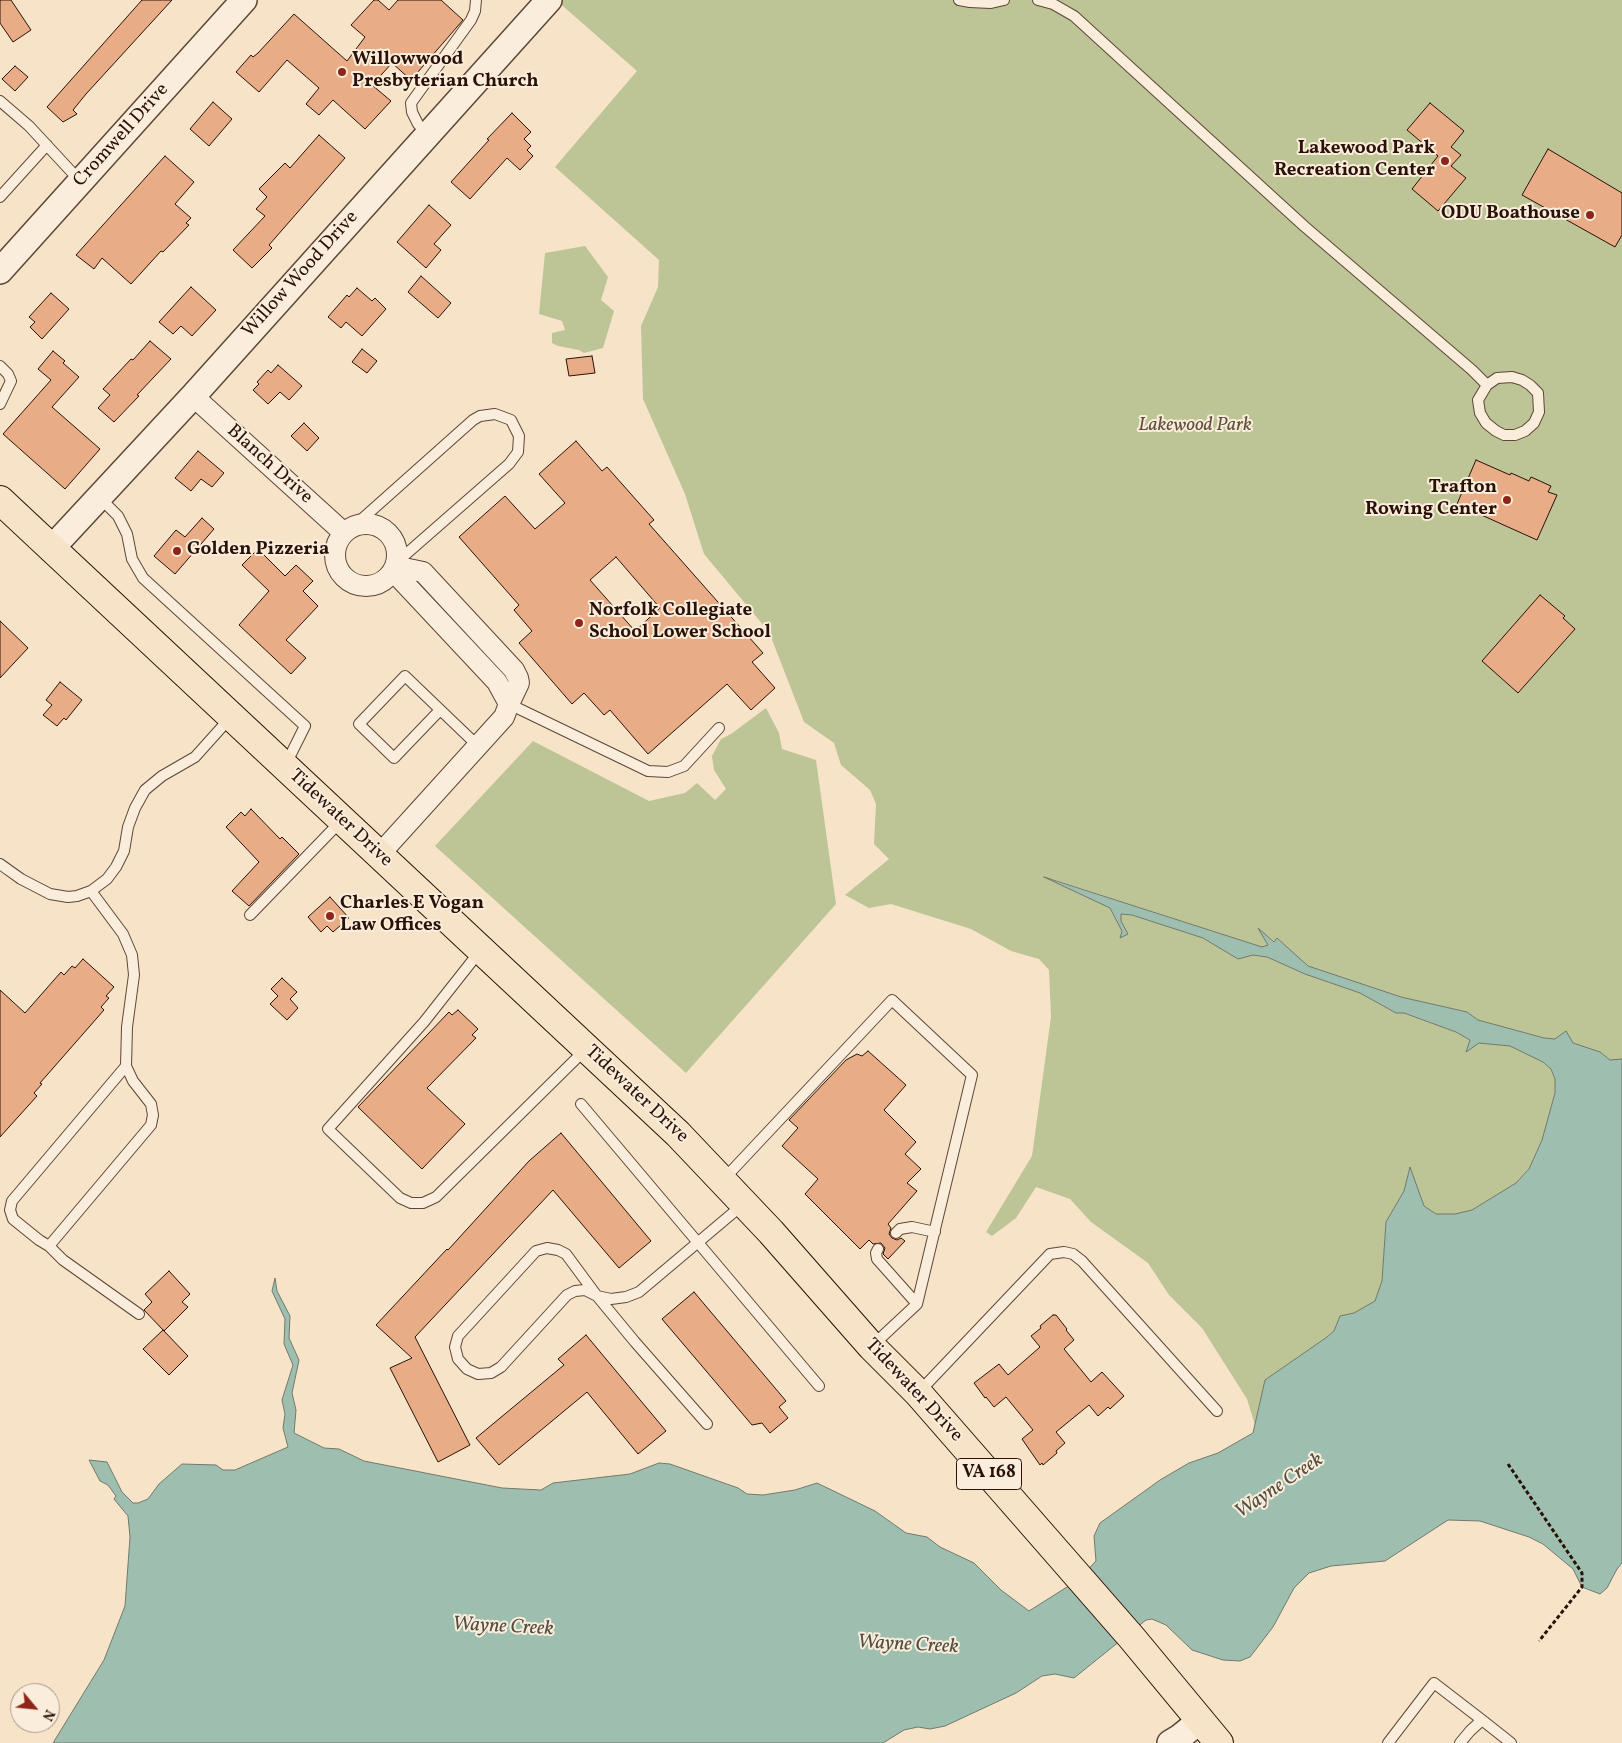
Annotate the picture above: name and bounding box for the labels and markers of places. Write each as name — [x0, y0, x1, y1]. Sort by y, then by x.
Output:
place label: Willowwood Presbyterian Church — [352, 50, 539, 94]
marker: Willowwood Presbyterian Church — [336, 66, 348, 78]
place label: Lakewood Park Recreation Center — [1274, 139, 1435, 183]
marker: Lakewood Park Recreation Center — [1439, 155, 1451, 167]
place label: ODU Boathouse — [1441, 204, 1580, 226]
marker: ODU Boathouse — [1584, 209, 1596, 221]
place label: Trafton Rowing Center — [1365, 478, 1497, 522]
marker: Trafton Rowing Center — [1501, 494, 1513, 506]
place label: Golden Pizzeria — [187, 540, 329, 562]
marker: Golden Pizzeria — [171, 545, 183, 557]
place label: Norfolk Collegiate School Lower School — [589, 601, 771, 645]
marker: Norfolk Collegiate School Lower School — [573, 617, 585, 629]
place label: Charles E Vogan Law Offices — [340, 894, 484, 938]
marker: Charles E Vogan Law Offices — [324, 910, 336, 922]

